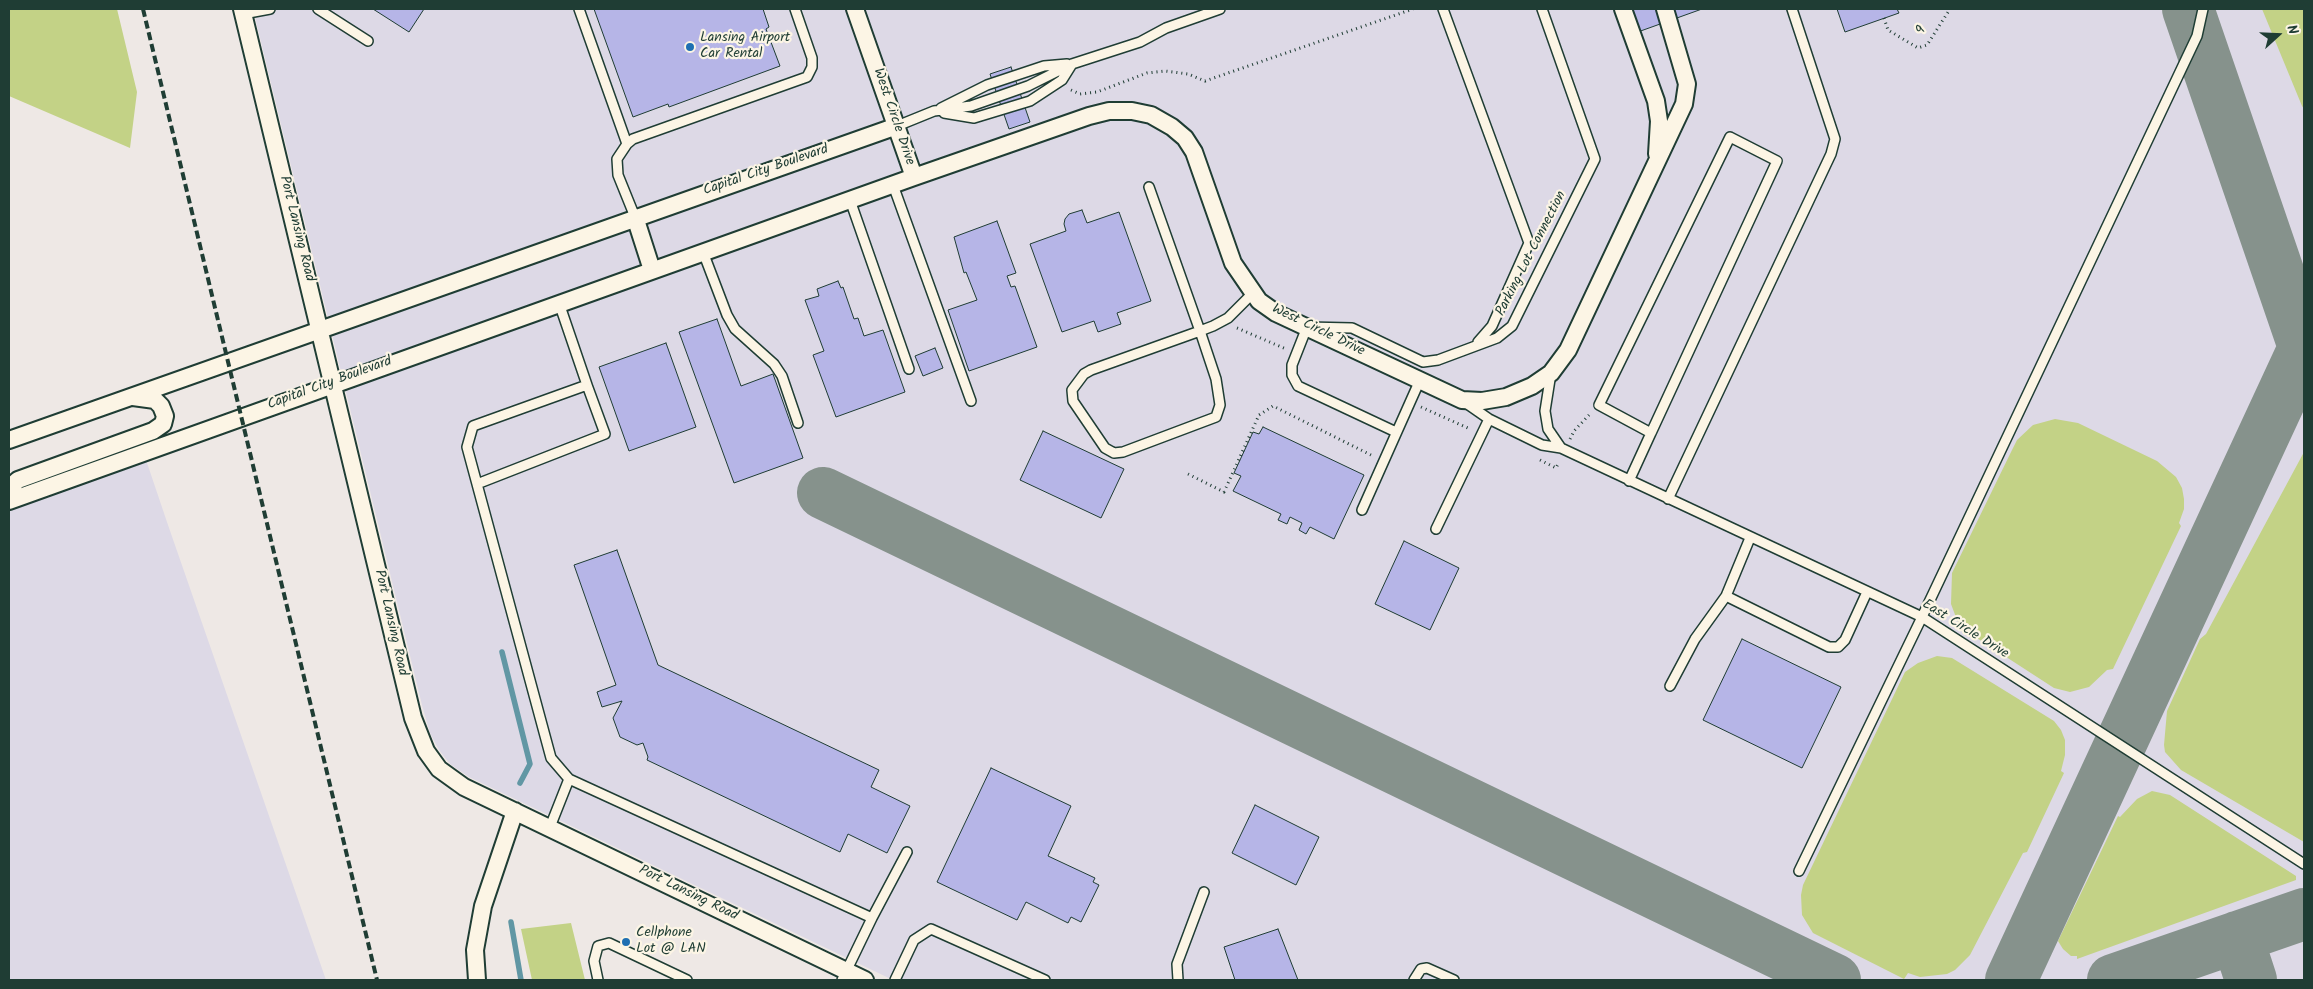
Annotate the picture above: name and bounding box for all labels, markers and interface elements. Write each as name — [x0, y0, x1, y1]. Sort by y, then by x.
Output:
north arrow — [2253, 10, 2303, 60]
text: N — [2280, 22, 2304, 38]
street label: 9 — [1913, 23, 1931, 39]
place label: Lansing Airport Car Rental — [700, 31, 790, 64]
marker: Lansing Airport Car Rental — [684, 41, 696, 53]
street label: West Circle Drive — [869, 66, 917, 168]
street label: Capital City Boulevard — [701, 142, 831, 200]
street label: Port Lansing Road — [275, 174, 317, 284]
street label: Parking Lot Connection — [1493, 189, 1571, 319]
street label: West Circle Drive — [1269, 301, 1367, 361]
street label: Capital City Boulevard — [266, 354, 394, 414]
street label: Port Lansing Road — [370, 568, 410, 678]
street label: East Circle Drive — [1919, 597, 2011, 663]
street label: Port Lansing Road — [636, 863, 740, 925]
place label: Cellphone Lot @ LAN — [636, 926, 706, 959]
marker: Cellphone Lot @ LAN — [620, 936, 632, 948]

